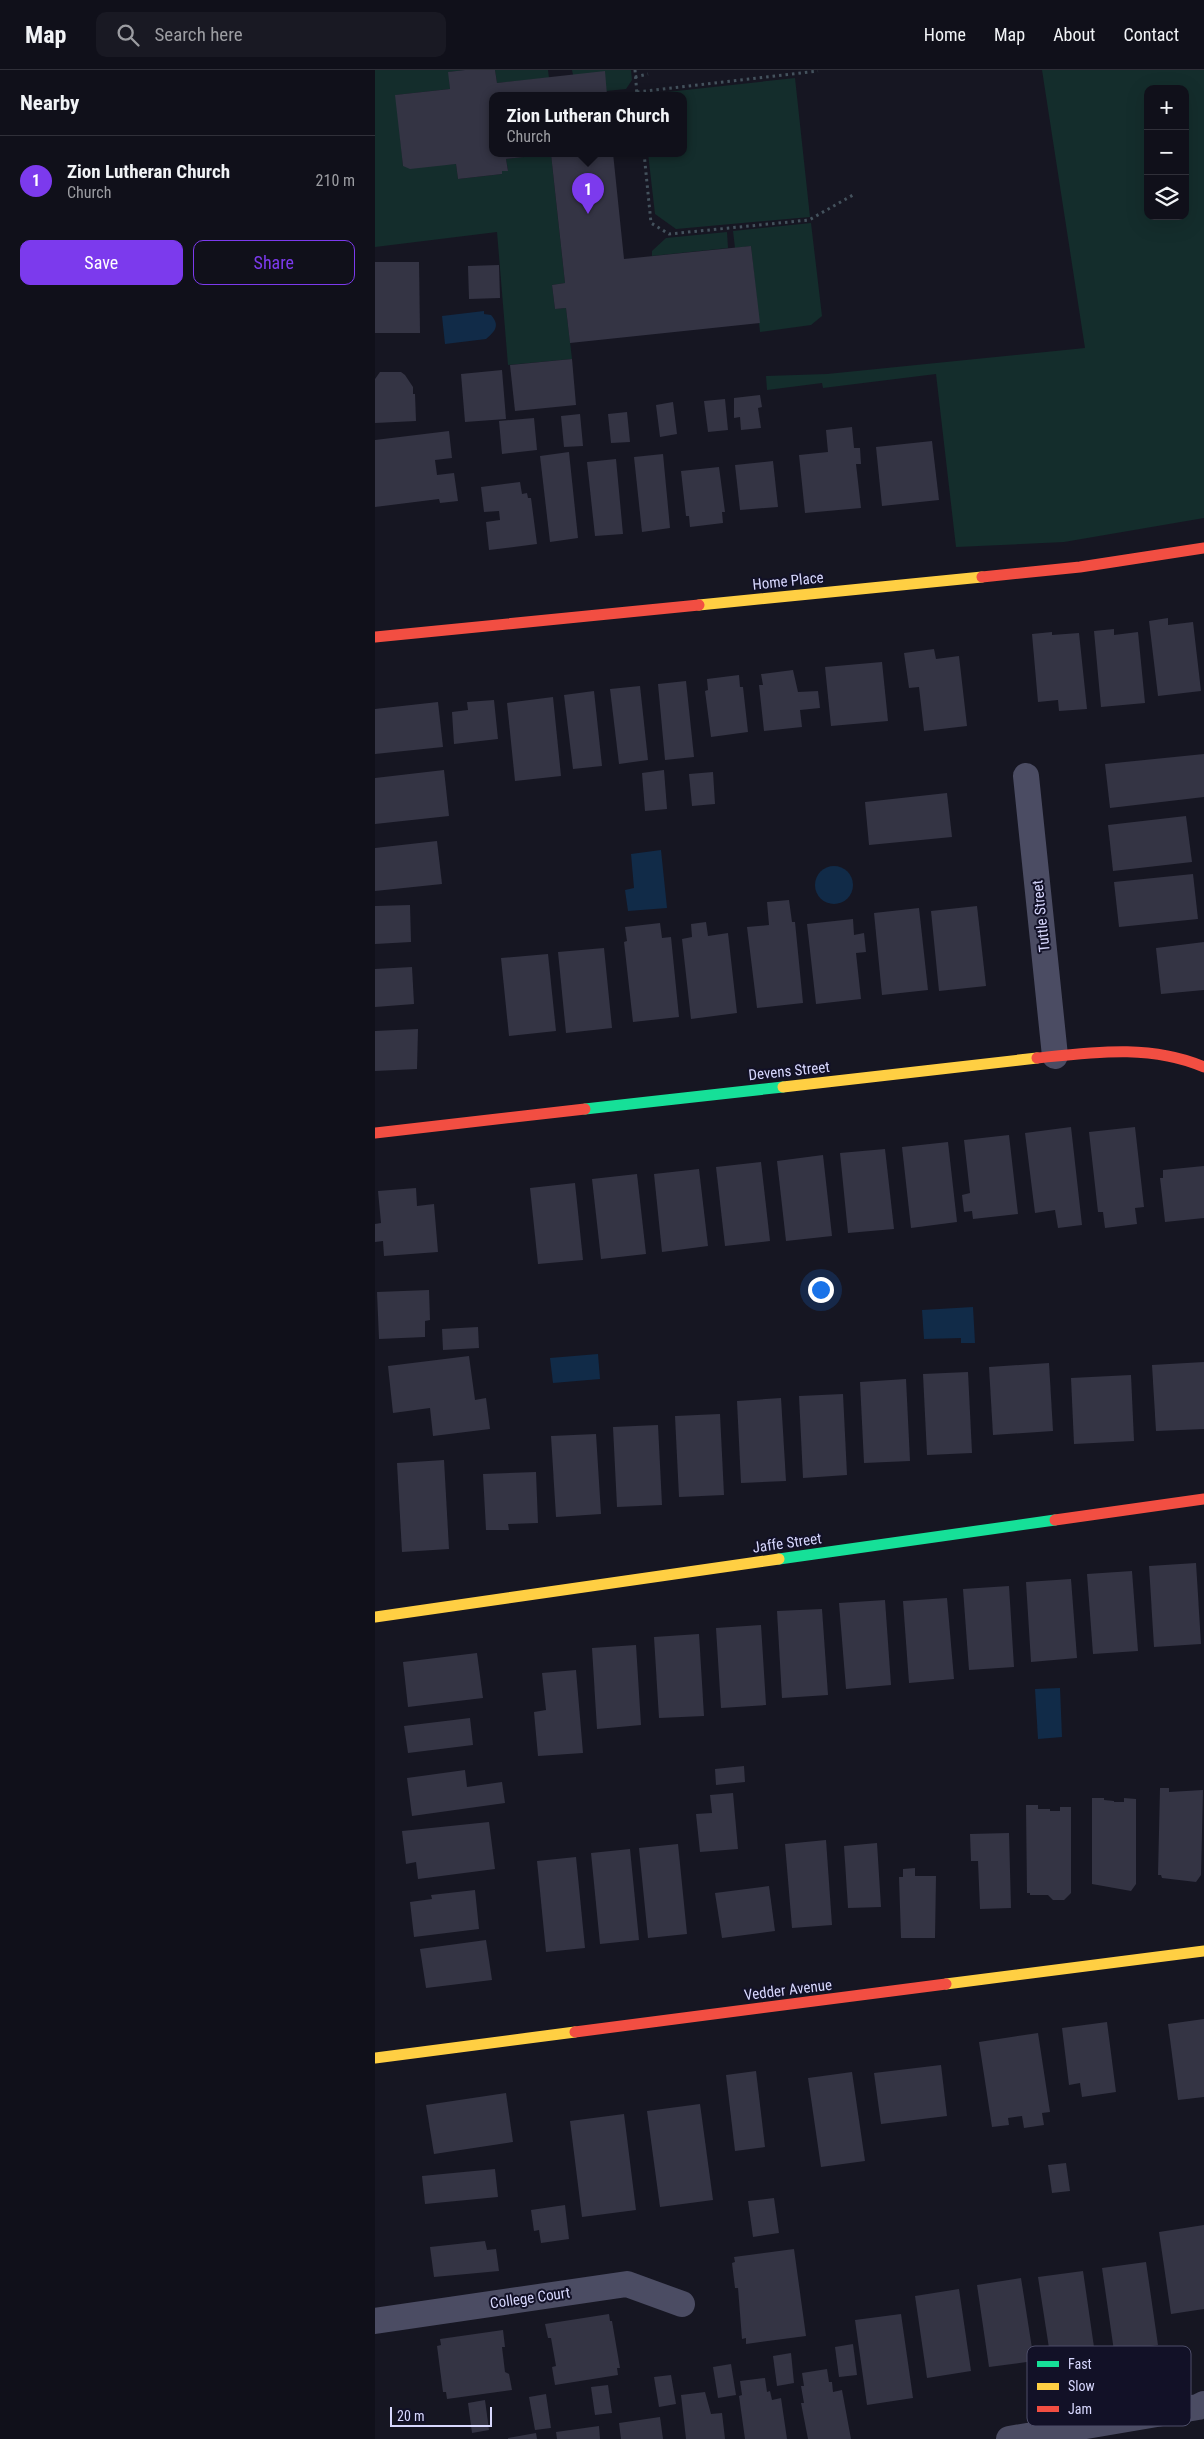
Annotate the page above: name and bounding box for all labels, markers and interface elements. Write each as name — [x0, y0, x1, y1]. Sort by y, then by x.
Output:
search box — [96, 12, 446, 57]
text: Map — [25, 21, 66, 49]
icon: search — [114, 21, 142, 49]
text: Search here — [154, 23, 243, 46]
text: Home — [924, 24, 966, 45]
text: Map — [994, 24, 1025, 45]
text: About — [1053, 24, 1095, 45]
text: Contact — [1123, 24, 1179, 45]
map controls — [1144, 85, 1189, 220]
button: + — [1144, 85, 1189, 130]
text: Nearby — [20, 91, 79, 115]
popup — [489, 92, 687, 157]
text: Zion Lutheran Church — [506, 104, 670, 127]
text: Church — [506, 127, 551, 146]
button: − — [1144, 130, 1189, 175]
text: Zion Lutheran Church — [67, 160, 230, 183]
text: 1 — [32, 171, 40, 190]
text: 210 m — [316, 171, 355, 190]
pin: 1 — [572, 173, 604, 214]
button: layers — [1144, 175, 1189, 220]
text: Church — [67, 183, 111, 202]
button: Save — [20, 240, 183, 285]
button: Share — [193, 240, 355, 285]
street label: Home Place — [752, 568, 824, 594]
street label: Tuttle Street — [1028, 879, 1054, 953]
street label: Devens Street — [748, 1058, 830, 1084]
your location — [808, 1277, 834, 1303]
street label: Jaffe Street — [751, 1529, 823, 1557]
street label: Vedder Avenue — [743, 1976, 833, 2004]
street label: College Court — [489, 2283, 571, 2313]
legend — [1027, 2346, 1191, 2426]
text: Fast — [1068, 2356, 1092, 2372]
text: Slow — [1068, 2378, 1095, 2394]
text: Jam — [1068, 2401, 1092, 2417]
scale bar — [390, 2404, 493, 2427]
text: 20 m — [397, 2408, 425, 2424]

